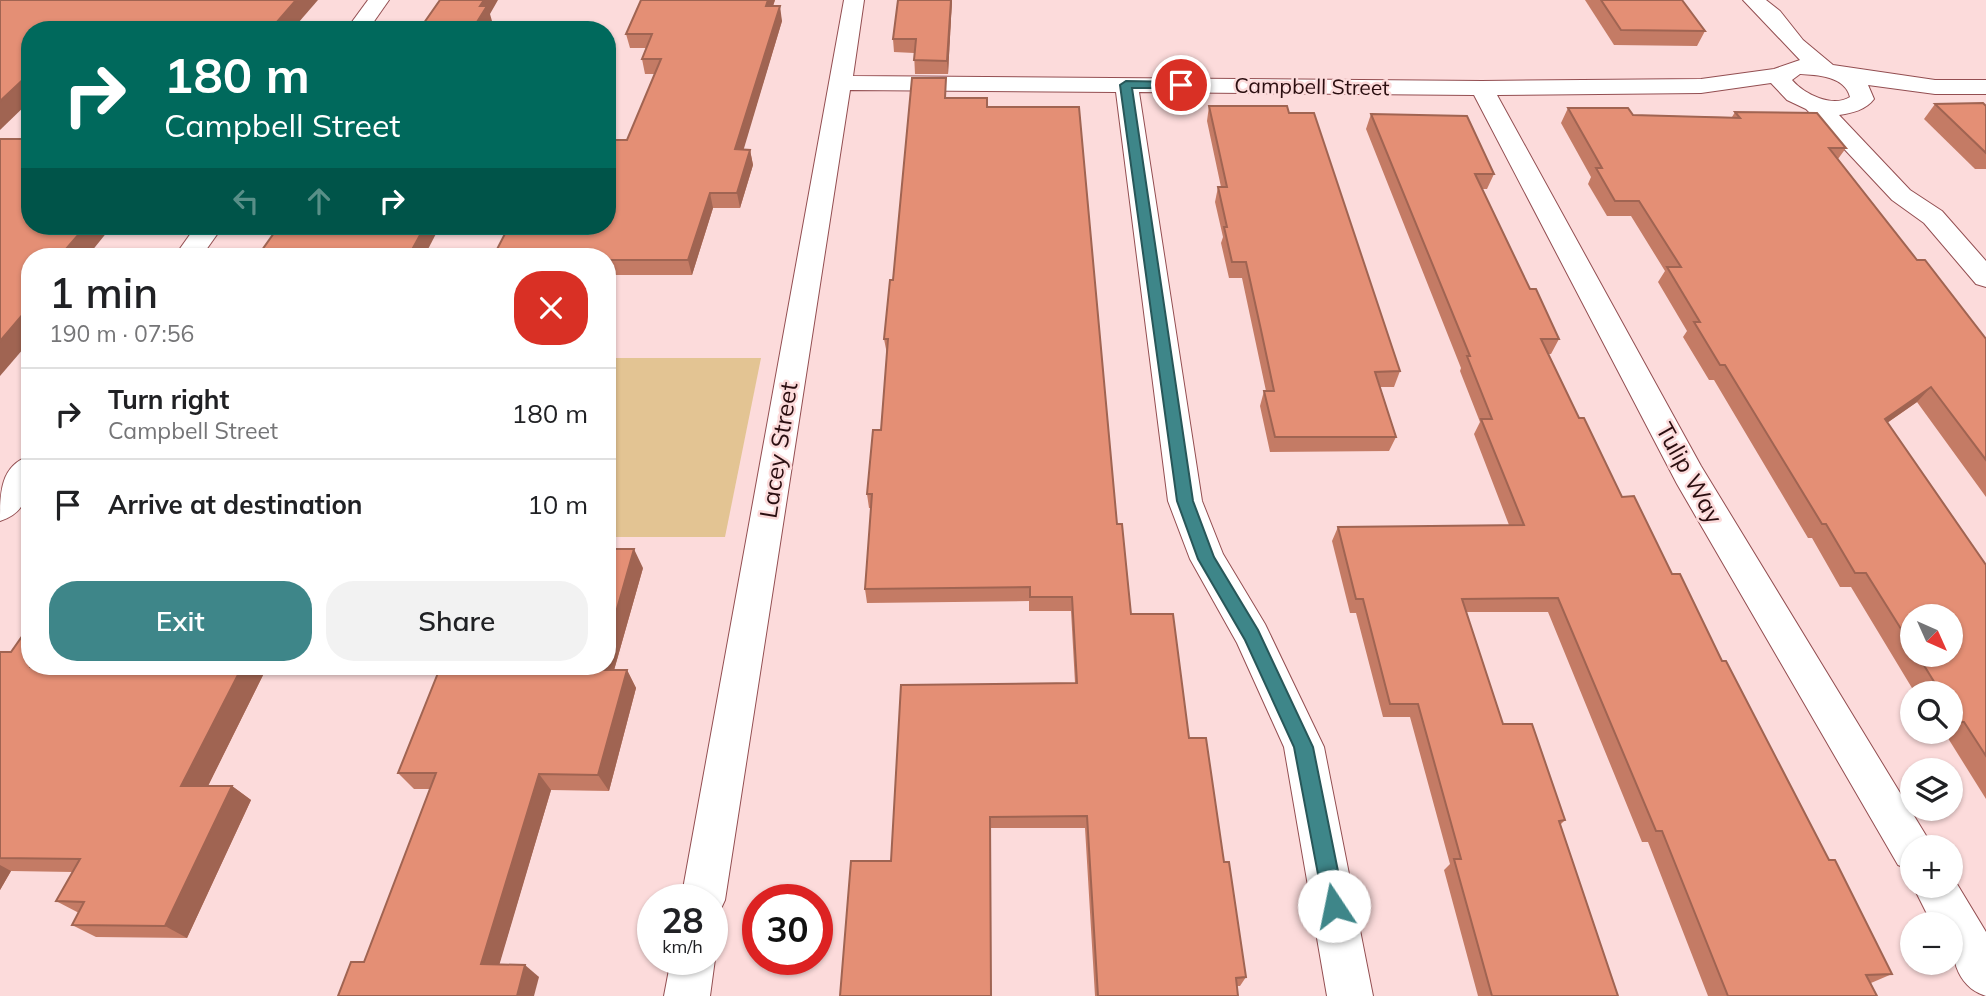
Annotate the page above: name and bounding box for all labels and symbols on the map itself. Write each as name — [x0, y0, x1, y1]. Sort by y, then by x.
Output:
pin — [1151, 55, 1211, 115]
street label: Campbell Street — [1234, 72, 1390, 100]
street label: Lacey Street — [752, 380, 804, 520]
street label: Tulip Way — [1650, 417, 1730, 529]
north arrow — [1900, 604, 1964, 667]
position arrow — [1297, 869, 1371, 943]
speed limit sign: 30 — [742, 884, 833, 975]

